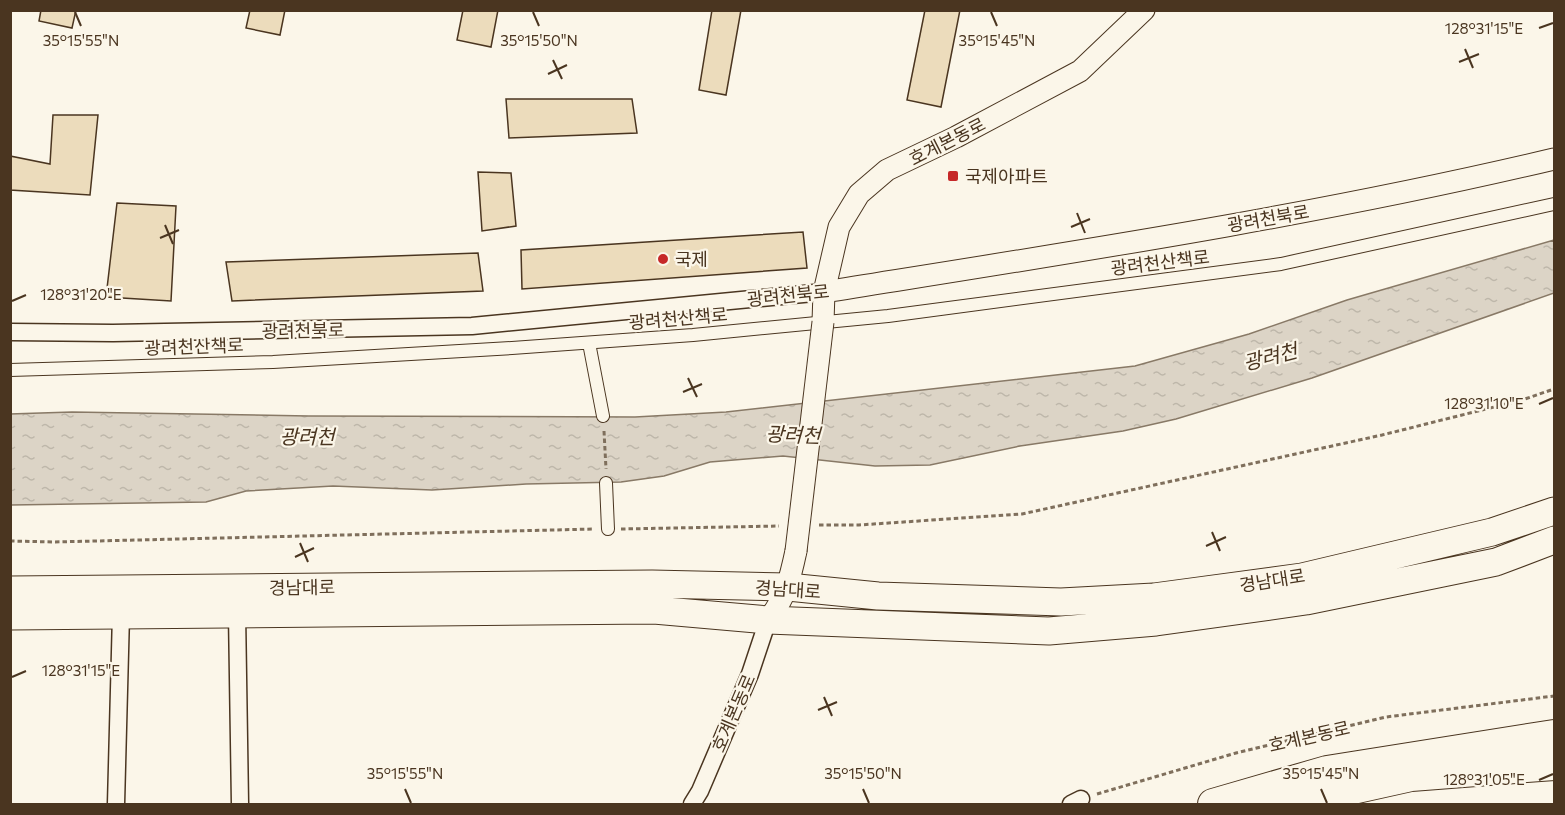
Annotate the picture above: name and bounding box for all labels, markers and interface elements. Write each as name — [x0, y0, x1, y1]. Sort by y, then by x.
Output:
text: 128°31'15"E — [1445, 19, 1523, 37]
text: 35°15'55"N — [43, 31, 119, 49]
text: 35°15'50"N — [500, 31, 578, 49]
text: 35°15'45"N — [959, 31, 1035, 49]
street label: 호계본동로 — [905, 112, 989, 170]
place label: 국제아파트 — [965, 165, 1048, 187]
marker: 국제아파트 — [946, 169, 960, 183]
street label: 광려천북로 — [1225, 200, 1311, 236]
street label: 광려천산책로 — [1109, 245, 1211, 279]
place label: 국제 — [675, 248, 708, 270]
marker: 국제 — [656, 252, 670, 266]
street label: 광려천북로 — [746, 280, 830, 310]
text: 128°31'20"E — [40, 285, 122, 303]
street label: 광려천산책로 — [628, 303, 728, 333]
street label: 광려천북로 — [261, 318, 345, 342]
street label: 광려천산책로 — [144, 333, 244, 359]
water label: 광려천 — [1240, 337, 1302, 374]
text: 128°31'10"E — [1444, 394, 1524, 412]
water label: 광려천 — [765, 421, 824, 447]
water label: 광려천 — [279, 424, 337, 448]
street label: 경남대로 — [1238, 564, 1306, 596]
street label: 경남대로 — [269, 575, 335, 599]
street label: 경남대로 — [754, 576, 822, 602]
text: 128°31'15"E — [42, 661, 120, 679]
street label: 호계본동로 — [707, 671, 759, 755]
street label: 호계본동로 — [1266, 716, 1352, 756]
text: 35°15'55"N — [367, 764, 443, 782]
text: 35°15'50"N — [824, 764, 902, 782]
text: 35°15'45"N — [1283, 764, 1359, 782]
text: 128°31'05"E — [1443, 770, 1525, 788]

